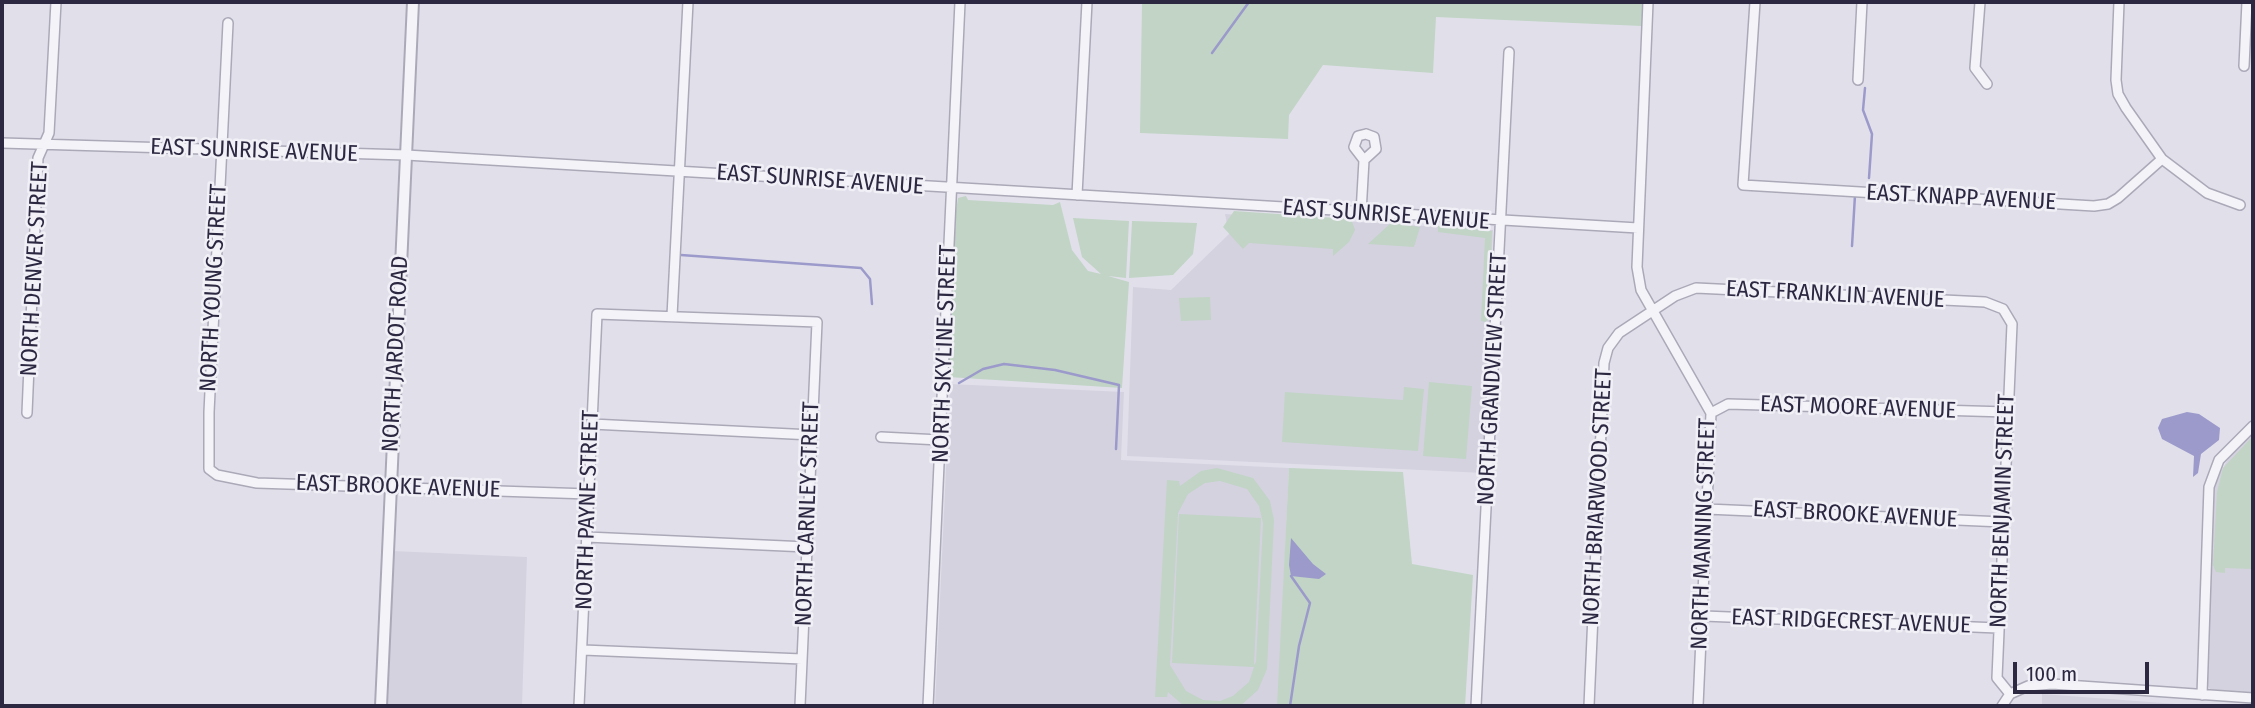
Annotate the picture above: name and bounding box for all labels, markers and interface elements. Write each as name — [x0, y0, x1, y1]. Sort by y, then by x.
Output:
street label: EAST SUNRISE AVENUE — [150, 134, 358, 168]
street label: EAST SUNRISE AVENUE — [716, 159, 924, 201]
street label: NORTH DENVER STREET — [16, 161, 54, 377]
street label: EAST KNAPP AVENUE — [1865, 179, 2057, 217]
street label: NORTH YOUNG STREET — [195, 183, 233, 393]
street label: EAST SUNRISE AVENUE — [1282, 194, 1490, 236]
street label: NORTH SKYLINE STREET — [927, 244, 963, 464]
street label: NORTH GRANDVIEW STREET — [1473, 252, 1513, 506]
street label: NORTH JARDOT ROAD — [377, 255, 415, 453]
street label: EAST FRANKLIN AVENUE — [1725, 275, 1945, 315]
street label: NORTH BRIARWOOD STREET — [1577, 368, 1619, 626]
street label: EAST MOORE AVENUE — [1760, 391, 1956, 425]
street label: NORTH BENJAMIN STREET — [1985, 393, 2021, 629]
street label: NORTH CARNLEY STREET — [790, 401, 826, 627]
street label: NORTH PAYNE STREET — [571, 410, 605, 610]
street label: NORTH MANNING STREET — [1686, 418, 1722, 650]
street label: EAST BROOKE AVENUE — [295, 470, 501, 504]
street label: EAST BROOKE AVENUE — [1752, 496, 1958, 534]
street label: EAST RIDGECREST AVENUE — [1731, 604, 1971, 640]
scale bar — [2017, 648, 2154, 692]
text: 100 m — [2026, 661, 2077, 687]

